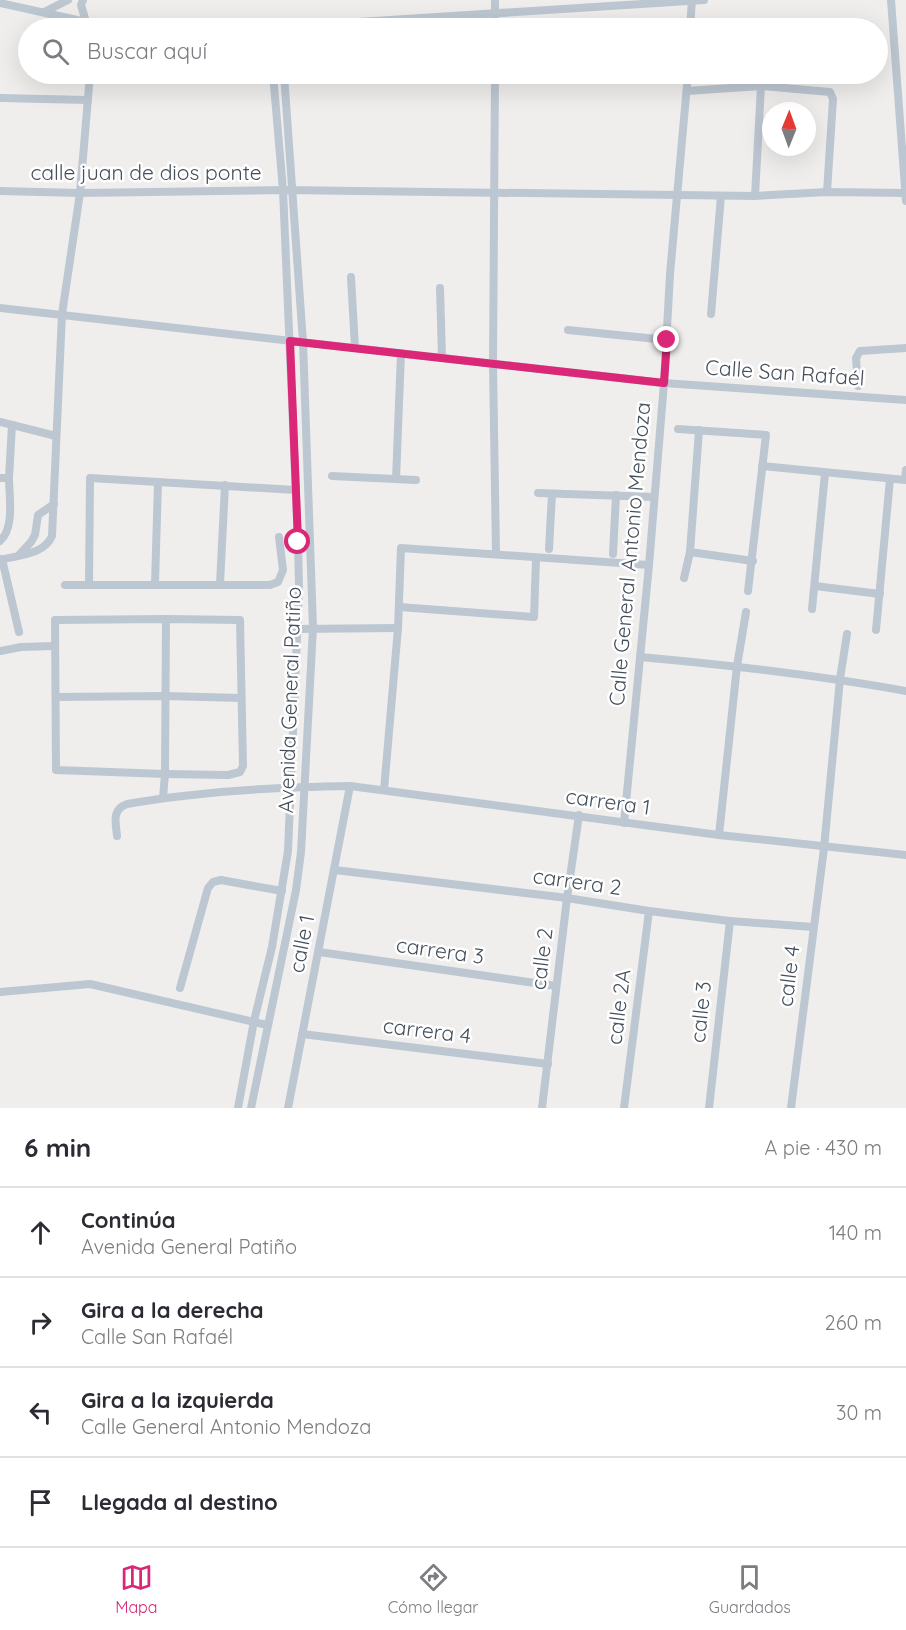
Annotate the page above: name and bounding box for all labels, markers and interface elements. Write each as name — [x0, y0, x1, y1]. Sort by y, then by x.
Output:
search box — [18, 18, 888, 84]
icon: search — [39, 35, 72, 68]
text: Buscar aquí — [87, 37, 207, 65]
north arrow — [762, 102, 816, 156]
street label: calle juan de dios ponte — [30, 159, 262, 185]
route end — [653, 326, 679, 352]
street label: Calle San Rafaél — [704, 353, 866, 391]
street label: Calle General Antonio Mendoza — [603, 401, 655, 707]
route start — [284, 528, 310, 554]
street label: Avenida General Patiño — [272, 586, 306, 814]
street label: carrera 1 — [564, 782, 652, 820]
street label: carrera 2 — [531, 862, 623, 900]
street label: calle 1 — [283, 913, 319, 975]
street label: calle 2 — [524, 926, 558, 991]
street label: carrera 3 — [395, 931, 486, 969]
street label: calle 4 — [771, 944, 805, 1008]
street label: calle 2A — [600, 968, 636, 1046]
street label: calle 3 — [684, 980, 716, 1044]
street label: carrera 4 — [382, 1012, 473, 1048]
text: 6 min — [24, 1131, 91, 1164]
text: A pie · 430 m — [764, 1135, 882, 1160]
text: Continúa — [81, 1206, 176, 1234]
icon: ahead — [24, 1216, 57, 1249]
text: 140 m — [829, 1220, 882, 1245]
text: Avenida General Patiño — [81, 1234, 297, 1259]
text: Gira a la derecha — [81, 1296, 264, 1324]
icon: right — [24, 1306, 57, 1339]
text: 260 m — [825, 1310, 882, 1335]
text: Calle San Rafaél — [81, 1324, 233, 1349]
text: Gira a la izquierda — [81, 1386, 274, 1414]
icon: left — [24, 1396, 57, 1429]
text: 30 m — [836, 1400, 882, 1425]
text: Calle General Antonio Mendoza — [81, 1414, 371, 1439]
icon: arrive — [24, 1486, 57, 1519]
text: Llegada al destino — [81, 1488, 278, 1516]
tab: Mapa — [115, 1561, 158, 1617]
tab: Cómo llegar — [388, 1561, 479, 1617]
tab: Guardados — [709, 1561, 791, 1617]

